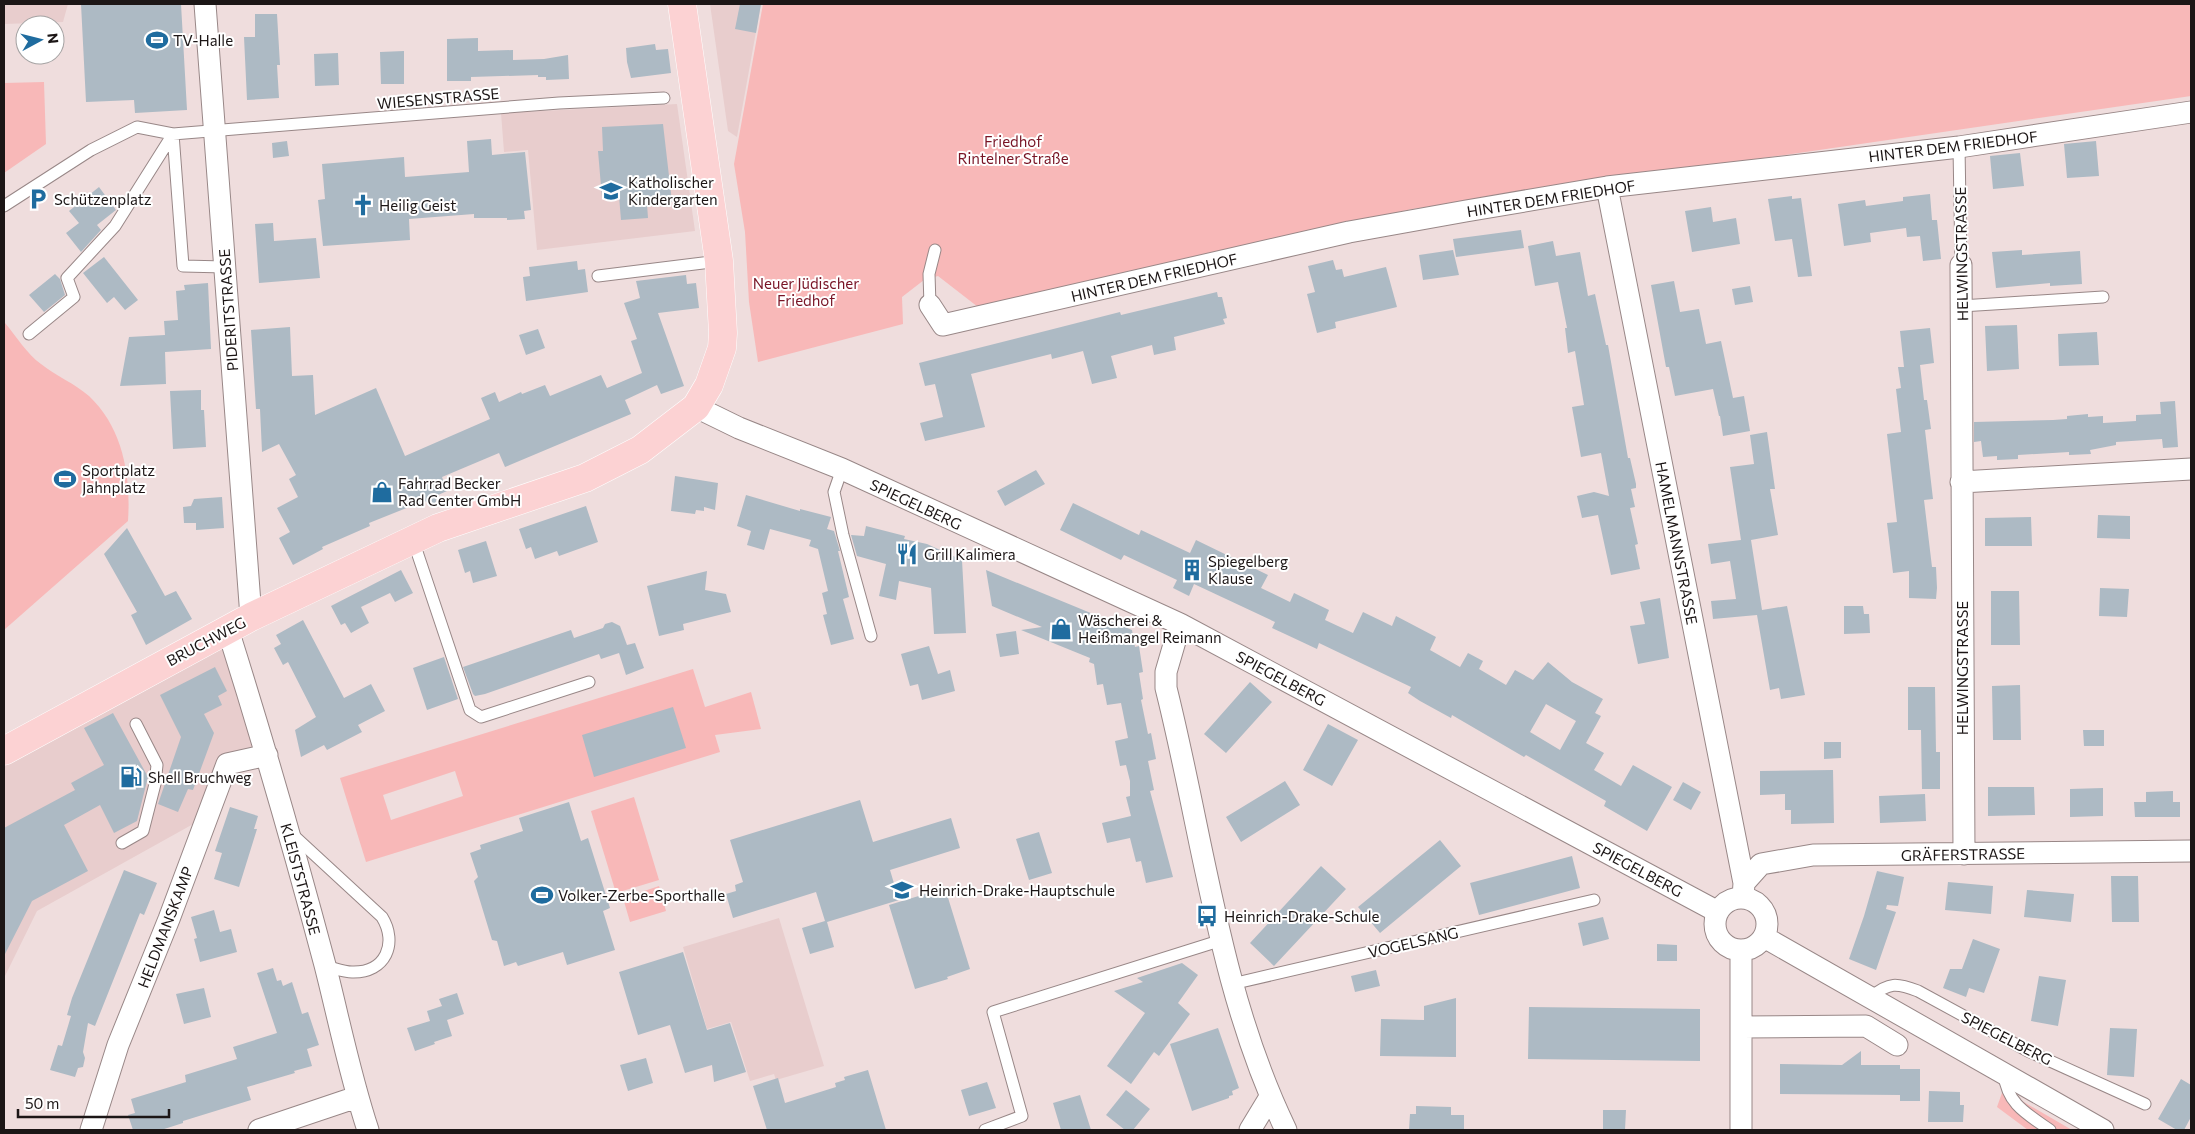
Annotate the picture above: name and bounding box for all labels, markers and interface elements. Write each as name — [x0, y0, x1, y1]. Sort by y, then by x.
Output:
north arrow — [15, 15, 65, 65]
sports icon: TV-Halle — [144, 27, 170, 53]
place label: TV-Halle — [173, 31, 233, 49]
text: N — [44, 32, 62, 45]
street label: WIESENSTRASSE — [376, 84, 500, 112]
street label: HINTER DEM FRIEDHOF — [1867, 127, 2039, 165]
park label: Friedhof Rintelner Straße — [957, 132, 1069, 167]
place label: Katholischer Kindergarten — [628, 173, 718, 208]
street label: HINTER DEM FRIEDHOF — [1466, 176, 1636, 220]
school or university icon: Katholischer Kindergarten — [598, 178, 624, 204]
parking icon: Schützenplatz — [25, 186, 51, 212]
street label: HELWINGSTRASSE — [1951, 187, 1971, 321]
place label: Schützenplatz — [54, 190, 151, 208]
church icon: Heilig Geist — [350, 192, 376, 218]
place label: Heilig Geist — [379, 196, 456, 214]
street label: PIDERITSTRASSE — [215, 248, 241, 372]
street label: HINTER DEM FRIEDHOF — [1069, 249, 1239, 305]
park label: Neuer Jüdischer Friedhof — [753, 274, 859, 309]
street label: HAMELMANNSTRASSE — [1652, 460, 1702, 626]
place label: Sportplatz Jahnplatz — [82, 461, 155, 496]
sports icon: Sportplatz Jahnplatz — [52, 466, 78, 492]
place label: Fahrrad Becker Rad Center GmbH — [398, 474, 521, 509]
street label: SPIEGELBERG — [867, 475, 965, 533]
shop icon: Fahrrad Becker Rad Center GmbH — [369, 479, 395, 505]
restaurant icon: Grill Kalimera — [894, 541, 920, 567]
place label: Grill Kalimera — [924, 545, 1016, 563]
place label: Spiegelberg Klause — [1208, 552, 1288, 587]
building icon: Spiegelberg Klause — [1179, 557, 1205, 583]
street label: HELWINGSTRASSE — [1953, 601, 1971, 735]
place label: Wäscherei & Heißmangel Reimann — [1078, 611, 1222, 646]
street label: BRUCHWEG — [163, 613, 249, 669]
shop icon: Wäscherei & Heißmangel Reimann — [1048, 616, 1074, 642]
street label: SPIEGELBERG — [1233, 647, 1329, 709]
fuel station icon: Shell Bruchweg — [118, 764, 144, 790]
place label: Shell Bruchweg — [148, 768, 251, 786]
street label: KLEISTSTRASSE — [277, 821, 325, 937]
street label: SPIEGELBERG — [1590, 838, 1686, 900]
street label: GRÄFERSTRASSE — [1901, 844, 2025, 864]
street label: HELDMANSKAMP — [134, 864, 196, 990]
school or university icon: Heinrich-Drake-Hauptschule — [889, 877, 915, 903]
place label: Heinrich-Drake-Hauptschule — [919, 881, 1115, 899]
sports icon: Volker-Zerbe-Sporthalle — [529, 882, 555, 908]
place label: Volker-Zerbe-Sporthalle — [558, 886, 725, 904]
bus stop icon: Heinrich-Drake-Schule — [1194, 903, 1220, 929]
place label: Heinrich-Drake-Schule — [1224, 907, 1380, 925]
street label: VOGELSANG — [1366, 923, 1460, 961]
street label: SPIEGELBERG — [1959, 1007, 2055, 1069]
scale bar — [18, 1086, 169, 1118]
text: 50 m — [25, 1094, 59, 1112]

